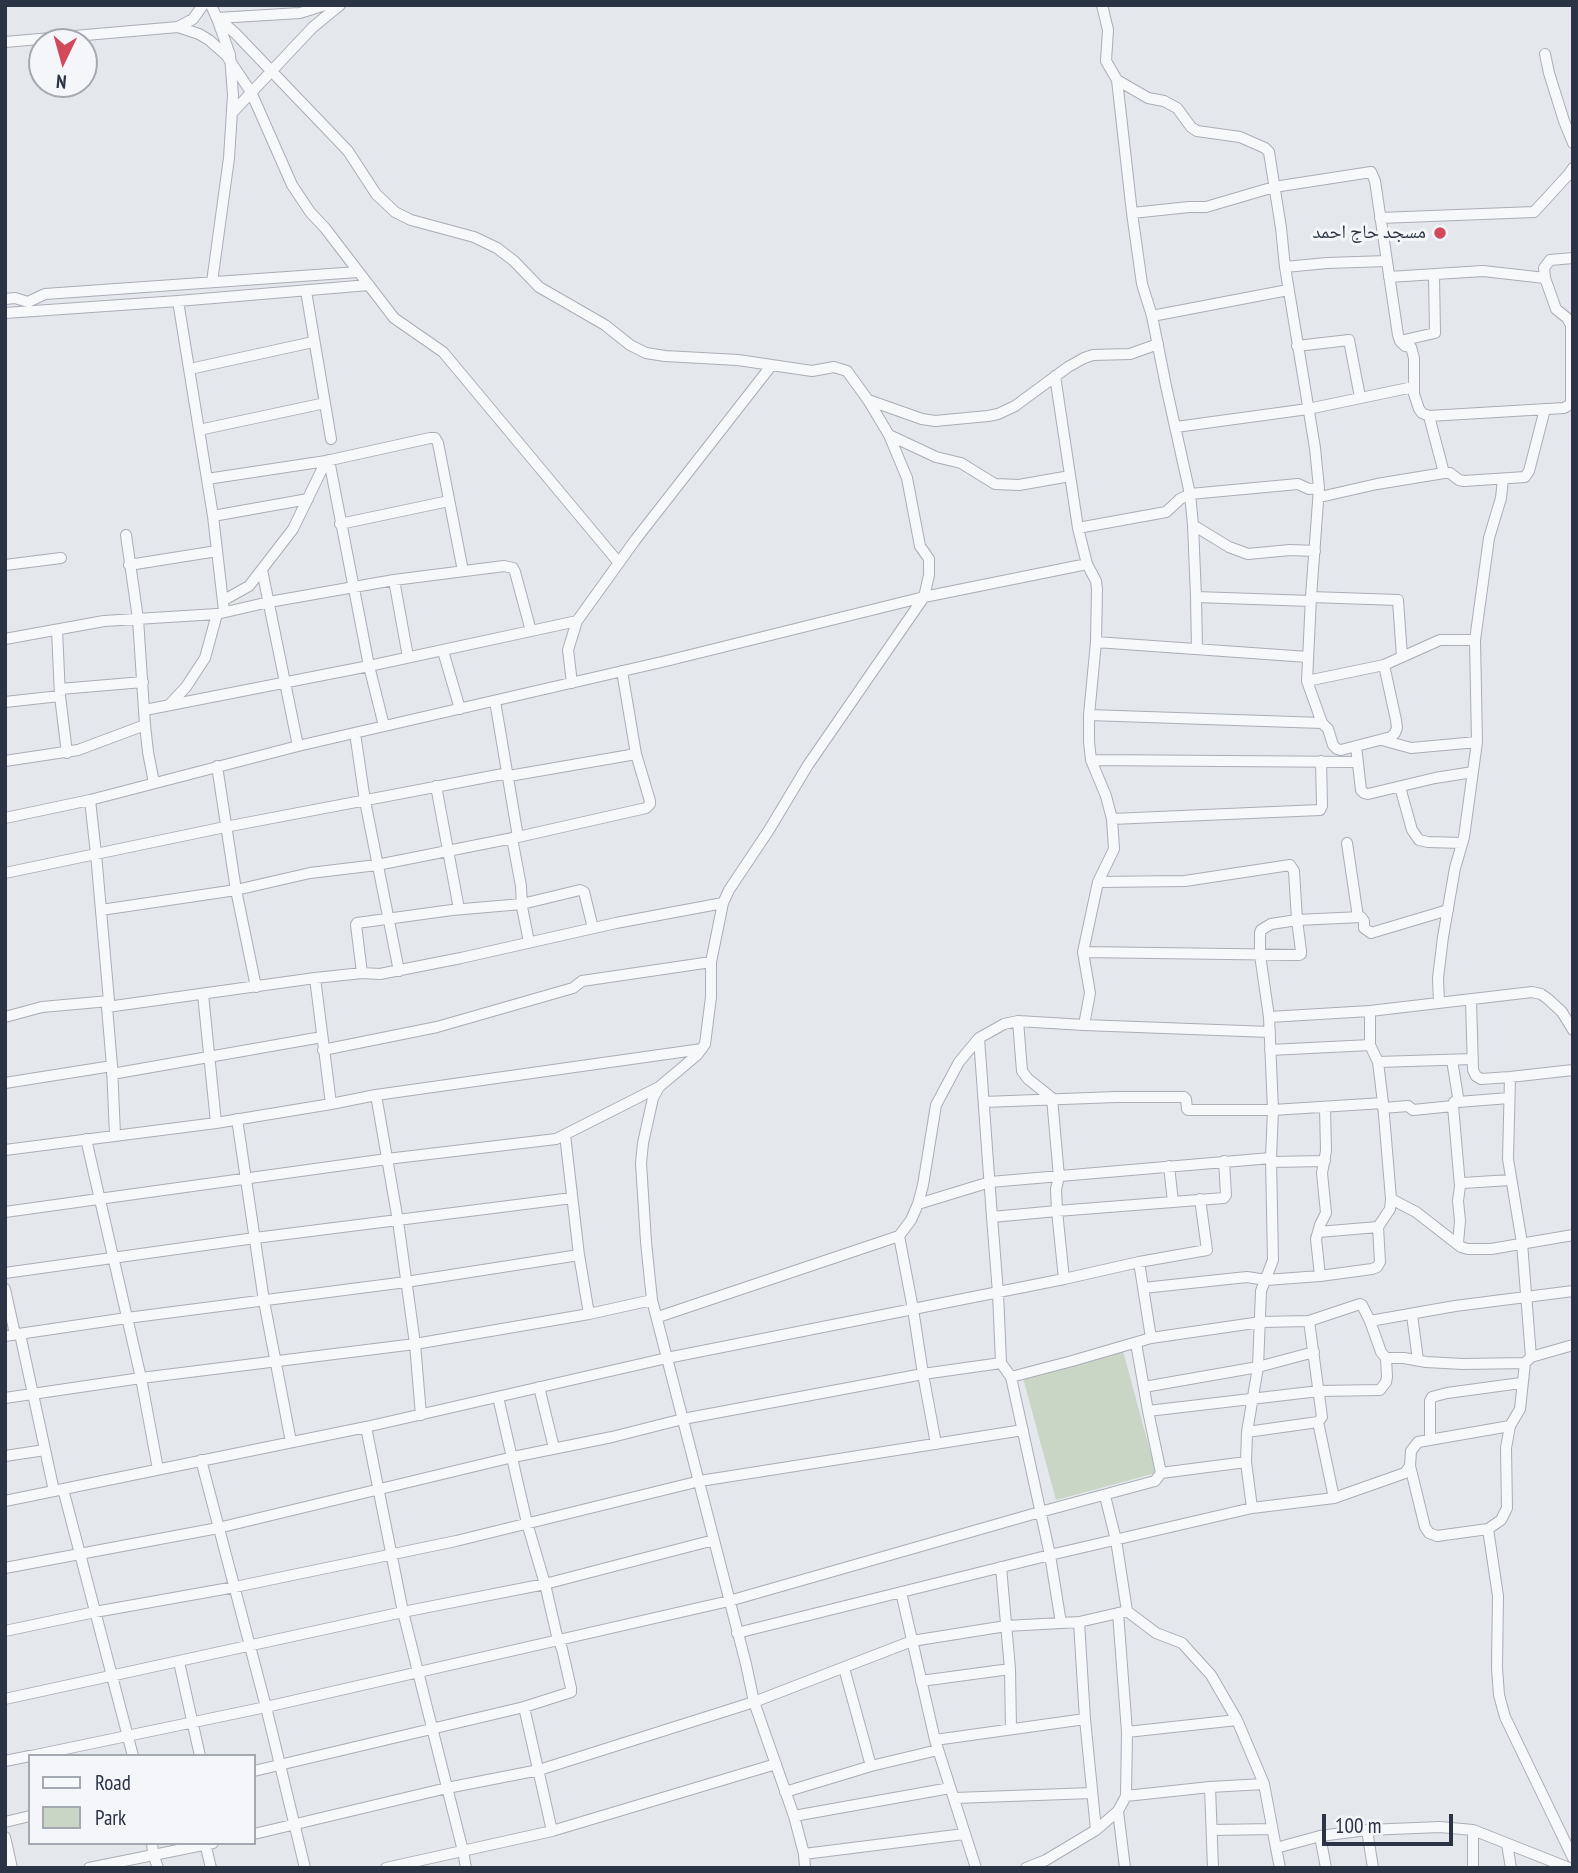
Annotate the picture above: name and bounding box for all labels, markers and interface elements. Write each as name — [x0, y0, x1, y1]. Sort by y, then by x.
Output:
north arrow — [28, 28, 98, 98]
text: N — [55, 70, 68, 94]
place label: مسجد حاج احمد — [1313, 222, 1426, 244]
marker: مسجد حاج احمد — [1432, 225, 1448, 241]
legend — [28, 1754, 256, 1845]
text: Road — [95, 1769, 131, 1796]
scale bar — [1326, 1800, 1457, 1844]
text: Park — [95, 1804, 126, 1831]
text: 100 m — [1335, 1812, 1381, 1839]

